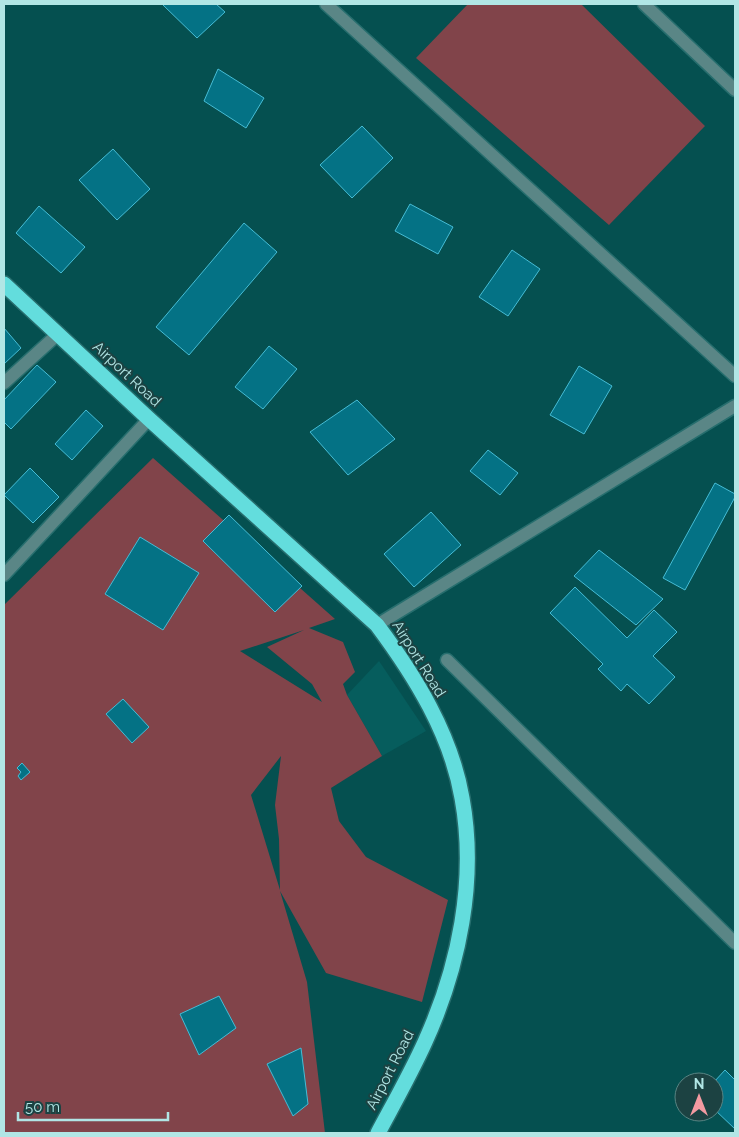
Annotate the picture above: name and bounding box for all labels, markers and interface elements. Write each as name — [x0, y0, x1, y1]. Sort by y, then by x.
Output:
street label: Airport Road — [89, 338, 165, 410]
street label: Airport Road — [388, 617, 450, 701]
street label: Airport Road — [362, 1027, 418, 1113]
north arrow — [674, 1072, 724, 1122]
text: N — [694, 1076, 704, 1092]
scale bar — [18, 1090, 168, 1122]
text: 50 m — [25, 1098, 60, 1116]

